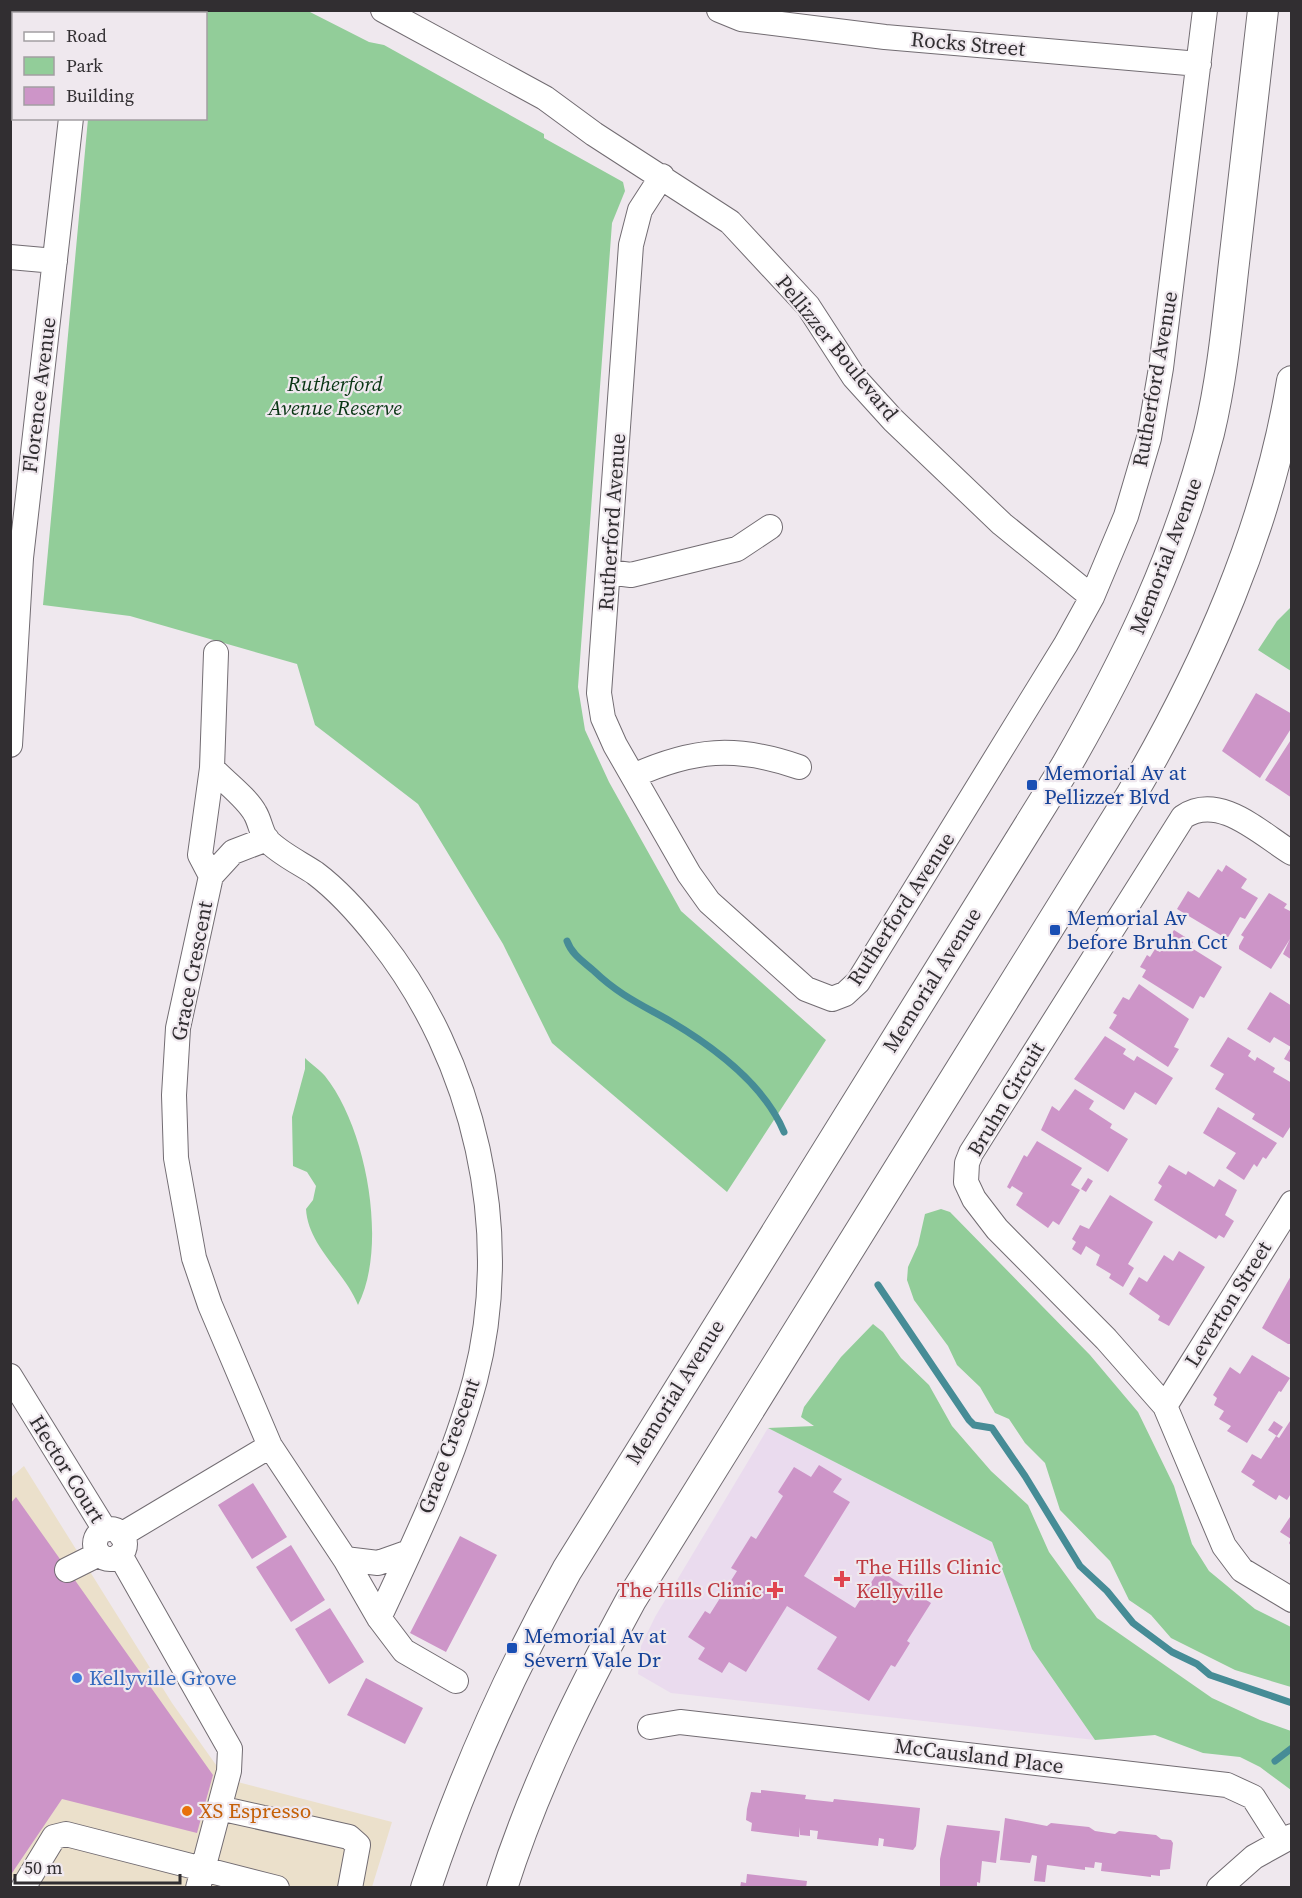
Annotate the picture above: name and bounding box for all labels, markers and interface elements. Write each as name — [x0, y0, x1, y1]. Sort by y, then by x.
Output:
legend — [12, 12, 207, 120]
text: Road — [66, 23, 107, 48]
street label: Rocks Street — [910, 24, 1027, 63]
text: Park — [66, 53, 103, 78]
text: Building — [66, 83, 134, 108]
street label: Pellizzer Boulevard — [770, 269, 905, 427]
street label: Rutherford Avenue — [1125, 289, 1184, 469]
street label: Florence Avenue — [15, 315, 62, 475]
park label: Rutherford Avenue Reserve — [267, 369, 402, 422]
street label: Rutherford Avenue — [591, 432, 632, 612]
street label: Memorial Avenue — [1122, 473, 1209, 638]
place label: Memorial Av at Pellizzer Blvd — [1044, 758, 1187, 811]
marker: Memorial Av at Pellizzer Blvd — [1025, 778, 1039, 792]
street label: Rutherford Avenue — [840, 826, 961, 991]
street label: Grace Crescent — [164, 898, 219, 1043]
street label: Memorial Avenue — [875, 902, 988, 1058]
place label: Memorial Av before Bruhn Cct — [1067, 903, 1228, 956]
marker: Memorial Av before Bruhn Cct — [1048, 923, 1062, 937]
street label: Bruhn Circuit — [960, 1036, 1051, 1161]
street label: Leverton Street — [1177, 1235, 1278, 1372]
street label: Memorial Avenue — [618, 1314, 731, 1470]
street label: Grace Crescent — [411, 1374, 486, 1517]
street label: Hector Court — [23, 1409, 112, 1528]
place label: The Hills Clinic Kellyville — [856, 1552, 1001, 1605]
marker: The Hills Clinic Kellyville — [833, 1570, 851, 1588]
place label: The Hills Clinic — [617, 1575, 762, 1604]
marker: The Hills Clinic — [766, 1581, 784, 1599]
place label: Memorial Av at Severn Vale Dr — [524, 1621, 667, 1674]
marker: Memorial Av at Severn Vale Dr — [505, 1641, 519, 1655]
place label: Kellyville Grove — [89, 1663, 237, 1692]
marker: Kellyville Grove — [70, 1671, 84, 1685]
street label: McCausland Place — [893, 1731, 1065, 1780]
place label: XS Espresso — [199, 1796, 311, 1825]
marker: XS Espresso — [180, 1804, 194, 1818]
scale bar — [15, 1847, 180, 1885]
text: 50 m — [24, 1855, 62, 1880]

